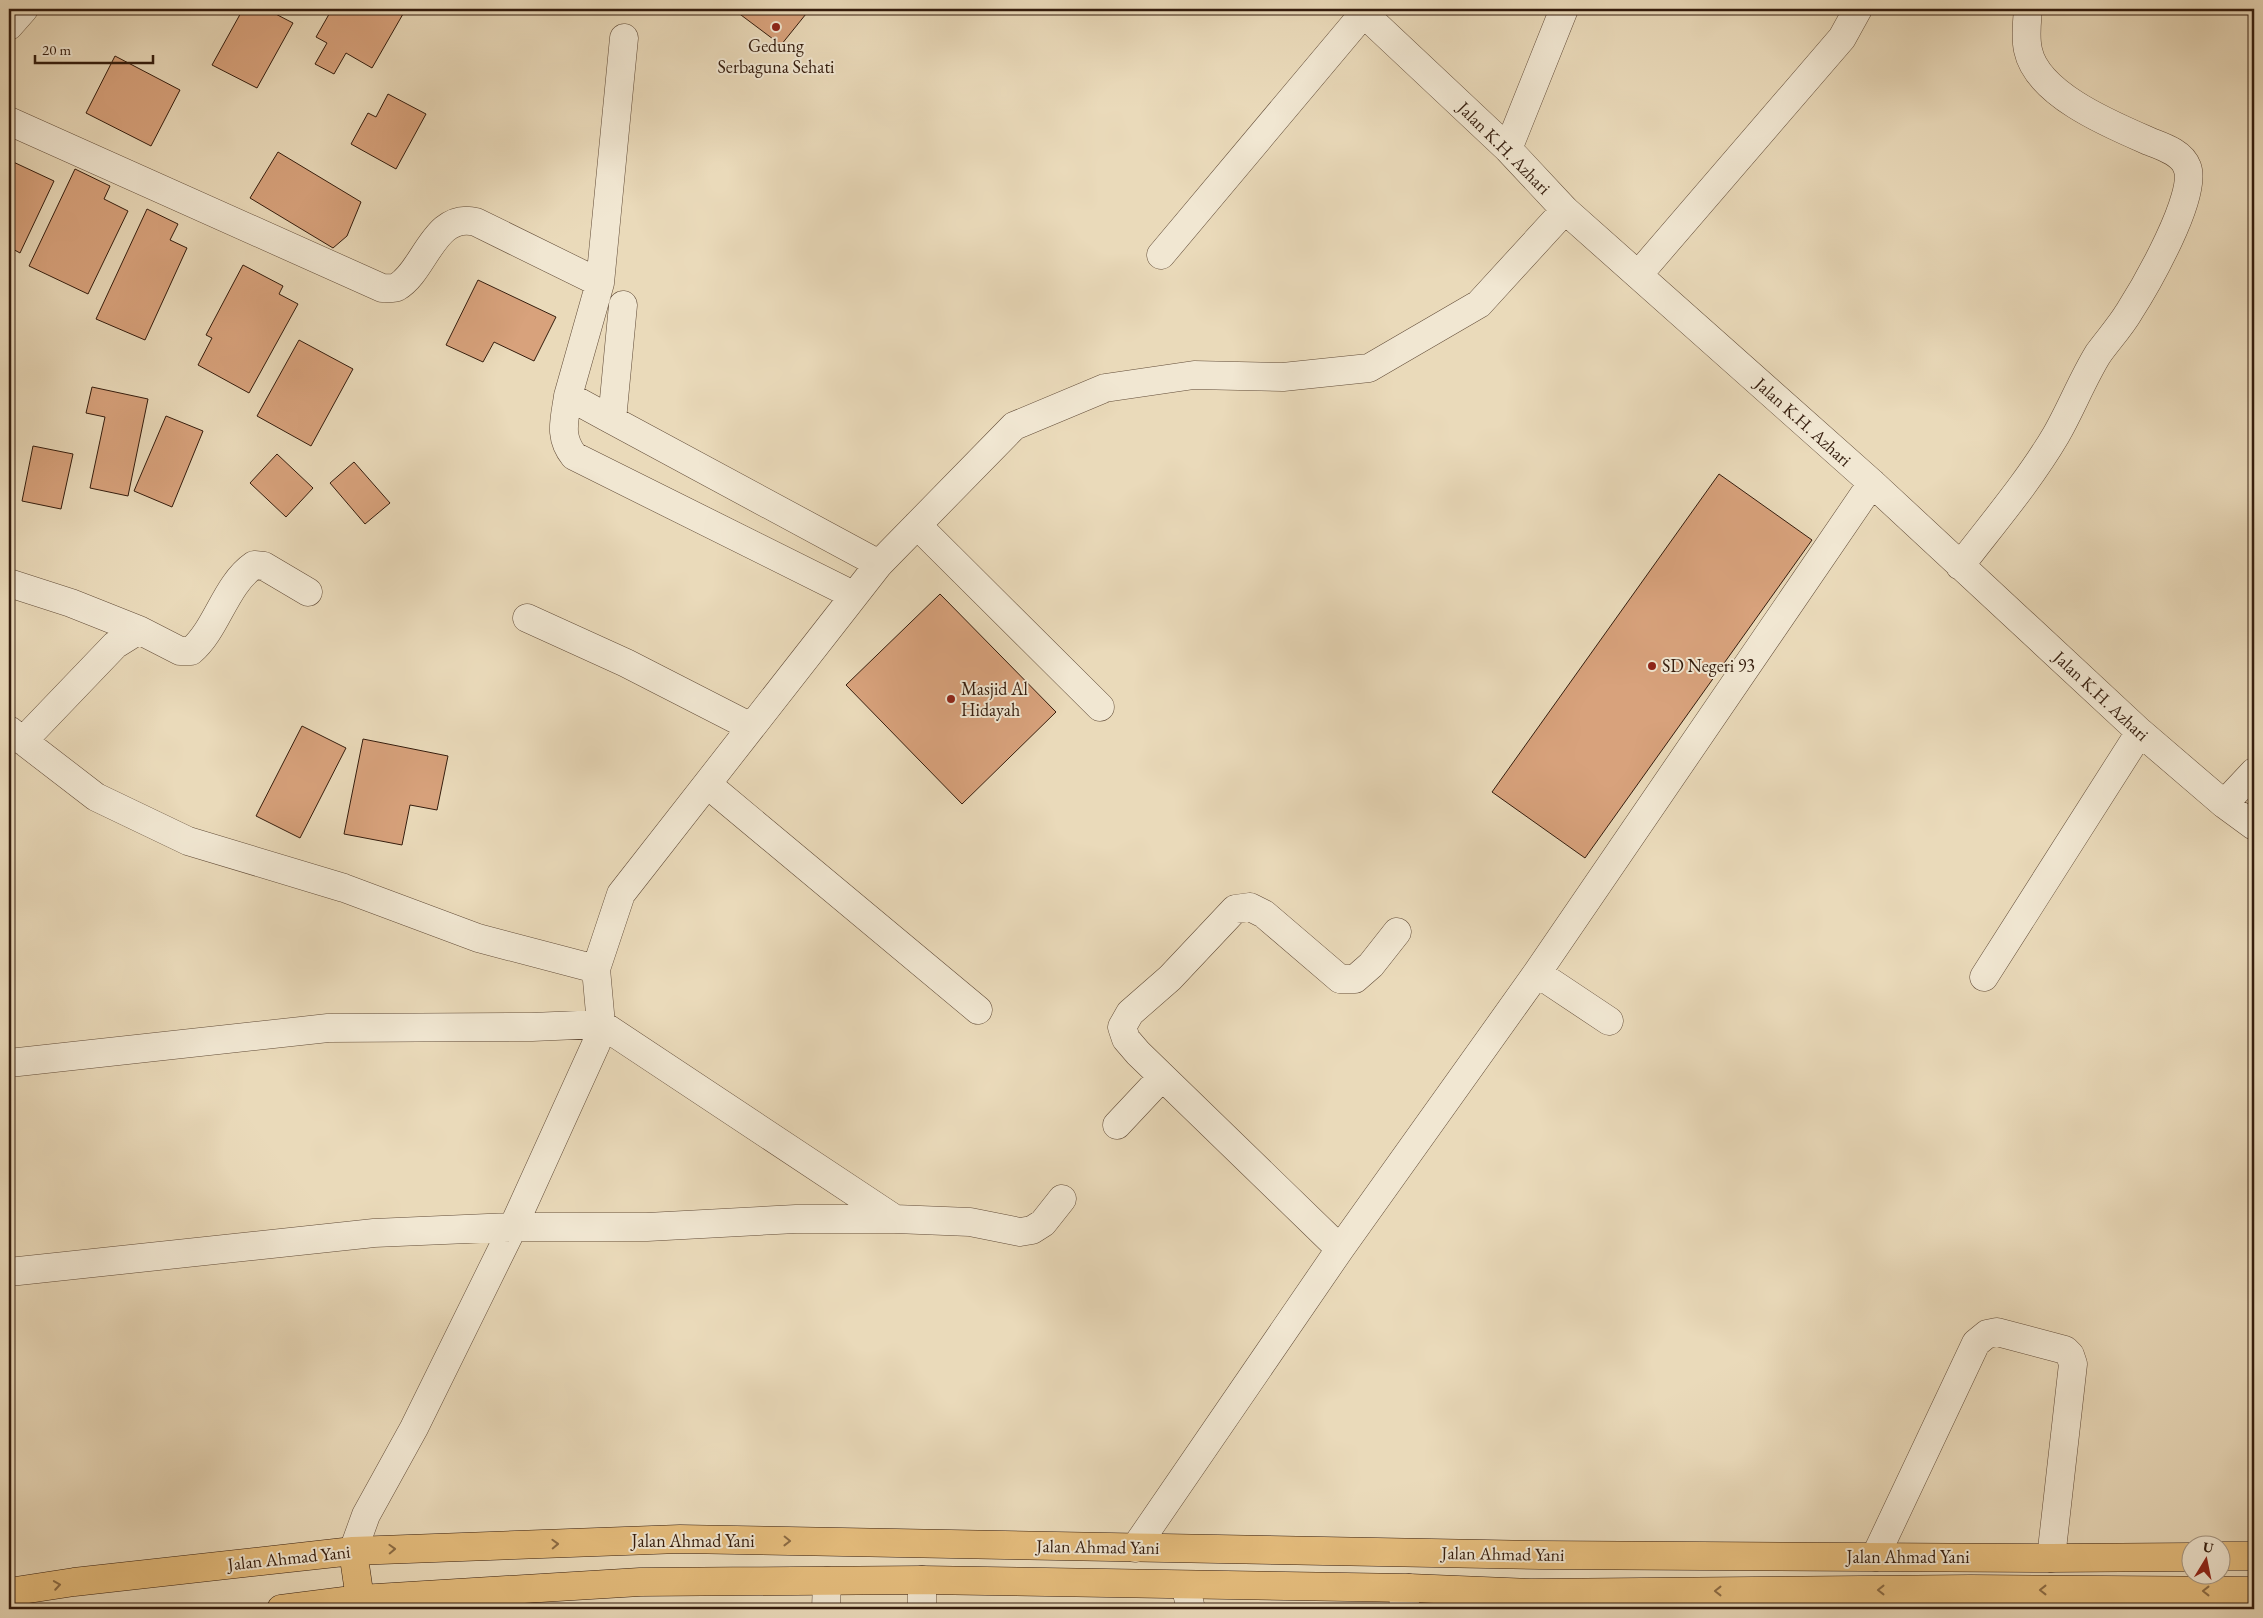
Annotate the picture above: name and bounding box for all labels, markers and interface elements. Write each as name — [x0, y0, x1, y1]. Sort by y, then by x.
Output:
marker: Gedung Serbaguna Sehati — [770, 21, 782, 33]
scale bar — [35, 32, 152, 64]
place label: Gedung Serbaguna Sehati — [718, 34, 835, 78]
text: 20 m — [42, 40, 71, 59]
street label: Jalan K.H. Azhari — [1452, 95, 1556, 199]
street label: Jalan K.H. Azhari — [1749, 371, 1857, 472]
street label: Jalan K.H. Azhari — [2047, 644, 2154, 746]
place label: SD Negeri 93 — [1662, 654, 1755, 677]
marker: SD Negeri 93 — [1646, 660, 1658, 672]
place label: Masjid Al Hidayah — [961, 677, 1028, 721]
marker: Masjid Al Hidayah — [945, 693, 957, 705]
street label: Jalan Ahmad Yani — [629, 1529, 755, 1552]
street label: Jalan Ahmad Yani — [1034, 1534, 1160, 1559]
one-way arrow — [784, 1536, 792, 1546]
north arrow — [2180, 1536, 2230, 1586]
text: U — [2202, 1537, 2216, 1557]
one-way arrow — [551, 1538, 559, 1549]
street label: Jalan Ahmad Yani — [224, 1540, 352, 1576]
street label: Jalan Ahmad Yani — [1439, 1541, 1565, 1566]
one-way arrow — [389, 1544, 397, 1555]
street label: Jalan Ahmad Yani — [1844, 1545, 1970, 1568]
one-way arrow — [53, 1580, 61, 1591]
one-way arrow — [1876, 1585, 1884, 1595]
one-way arrow — [2039, 1585, 2046, 1595]
one-way arrow — [1714, 1586, 1722, 1596]
one-way arrow — [2201, 1586, 2209, 1596]

